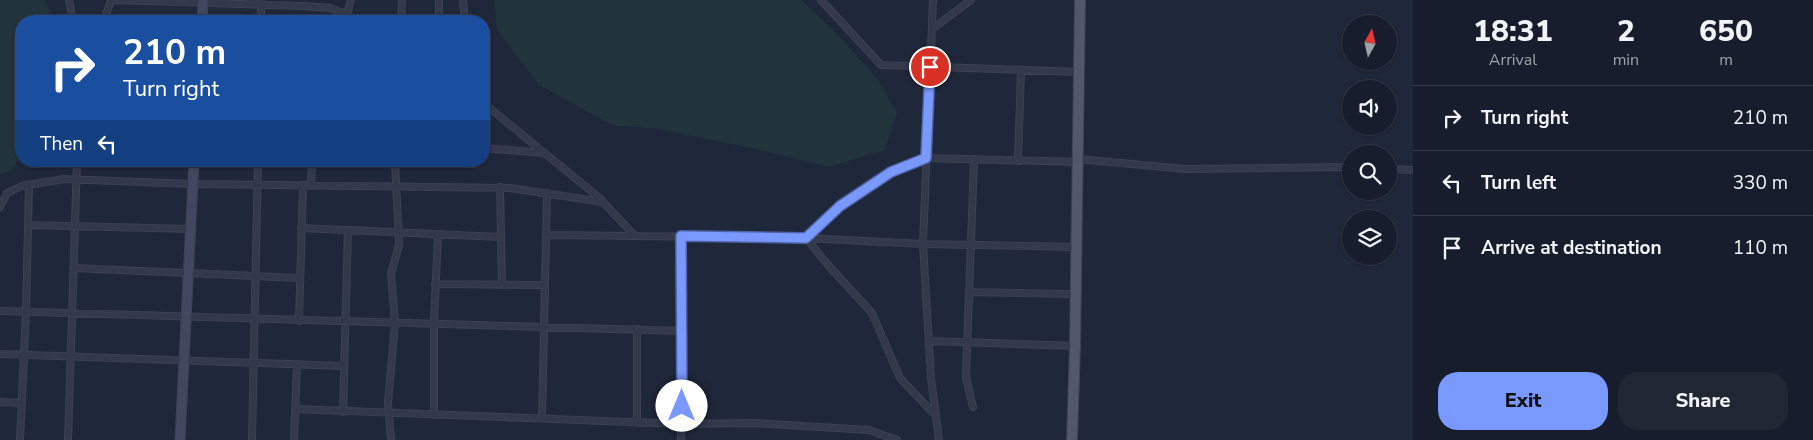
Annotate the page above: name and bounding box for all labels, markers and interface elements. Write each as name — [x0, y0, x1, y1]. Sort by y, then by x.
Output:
text: 18:31 — [1473, 11, 1553, 52]
text: 2 — [1617, 11, 1635, 52]
text: 650 — [1699, 11, 1753, 52]
north arrow — [1342, 15, 1398, 70]
map controls — [1342, 15, 1397, 265]
text: 210 m — [123, 29, 226, 76]
icon: right — [40, 35, 105, 100]
pin — [909, 46, 951, 88]
text: Arrival — [1489, 49, 1537, 71]
text: min — [1613, 49, 1639, 71]
text: m — [1719, 49, 1733, 71]
icon: arrive — [916, 53, 944, 81]
text: Turn right — [123, 74, 219, 104]
button: sound — [1342, 80, 1397, 135]
icon: right — [1438, 104, 1466, 132]
text: Turn right — [1481, 105, 1568, 131]
text: 210 m — [1733, 105, 1788, 131]
icon: left — [93, 130, 121, 158]
text: Then — [40, 131, 83, 157]
button: search — [1342, 145, 1397, 200]
icon: left — [1438, 169, 1466, 197]
text: Turn left — [1481, 170, 1556, 196]
text: 330 m — [1733, 170, 1788, 196]
button: layers — [1342, 210, 1397, 265]
icon: arrive — [1438, 234, 1466, 262]
text: Arrive at destination — [1481, 235, 1662, 261]
text: 110 m — [1733, 235, 1788, 261]
button: Exit — [1438, 372, 1608, 430]
button: Share — [1618, 372, 1788, 430]
position arrow — [655, 379, 707, 431]

